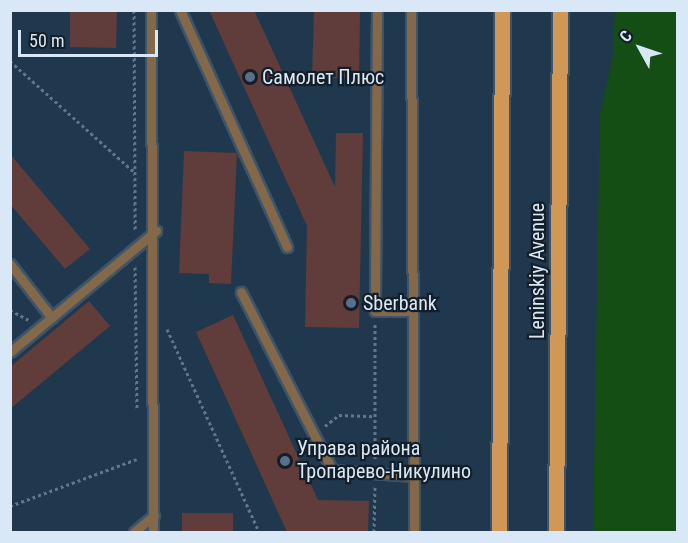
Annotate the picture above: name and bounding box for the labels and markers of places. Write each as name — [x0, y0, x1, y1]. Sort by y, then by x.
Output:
place label: Самолет Плюс — [262, 65, 384, 89]
marker: Самолет Плюс — [243, 70, 257, 84]
place label: Sberbank — [363, 291, 437, 315]
marker: Sberbank — [344, 296, 358, 310]
place label: Управа района Тропарево-Никулино — [297, 437, 471, 484]
marker: Управа района Тропарево-Никулино — [278, 454, 292, 468]

